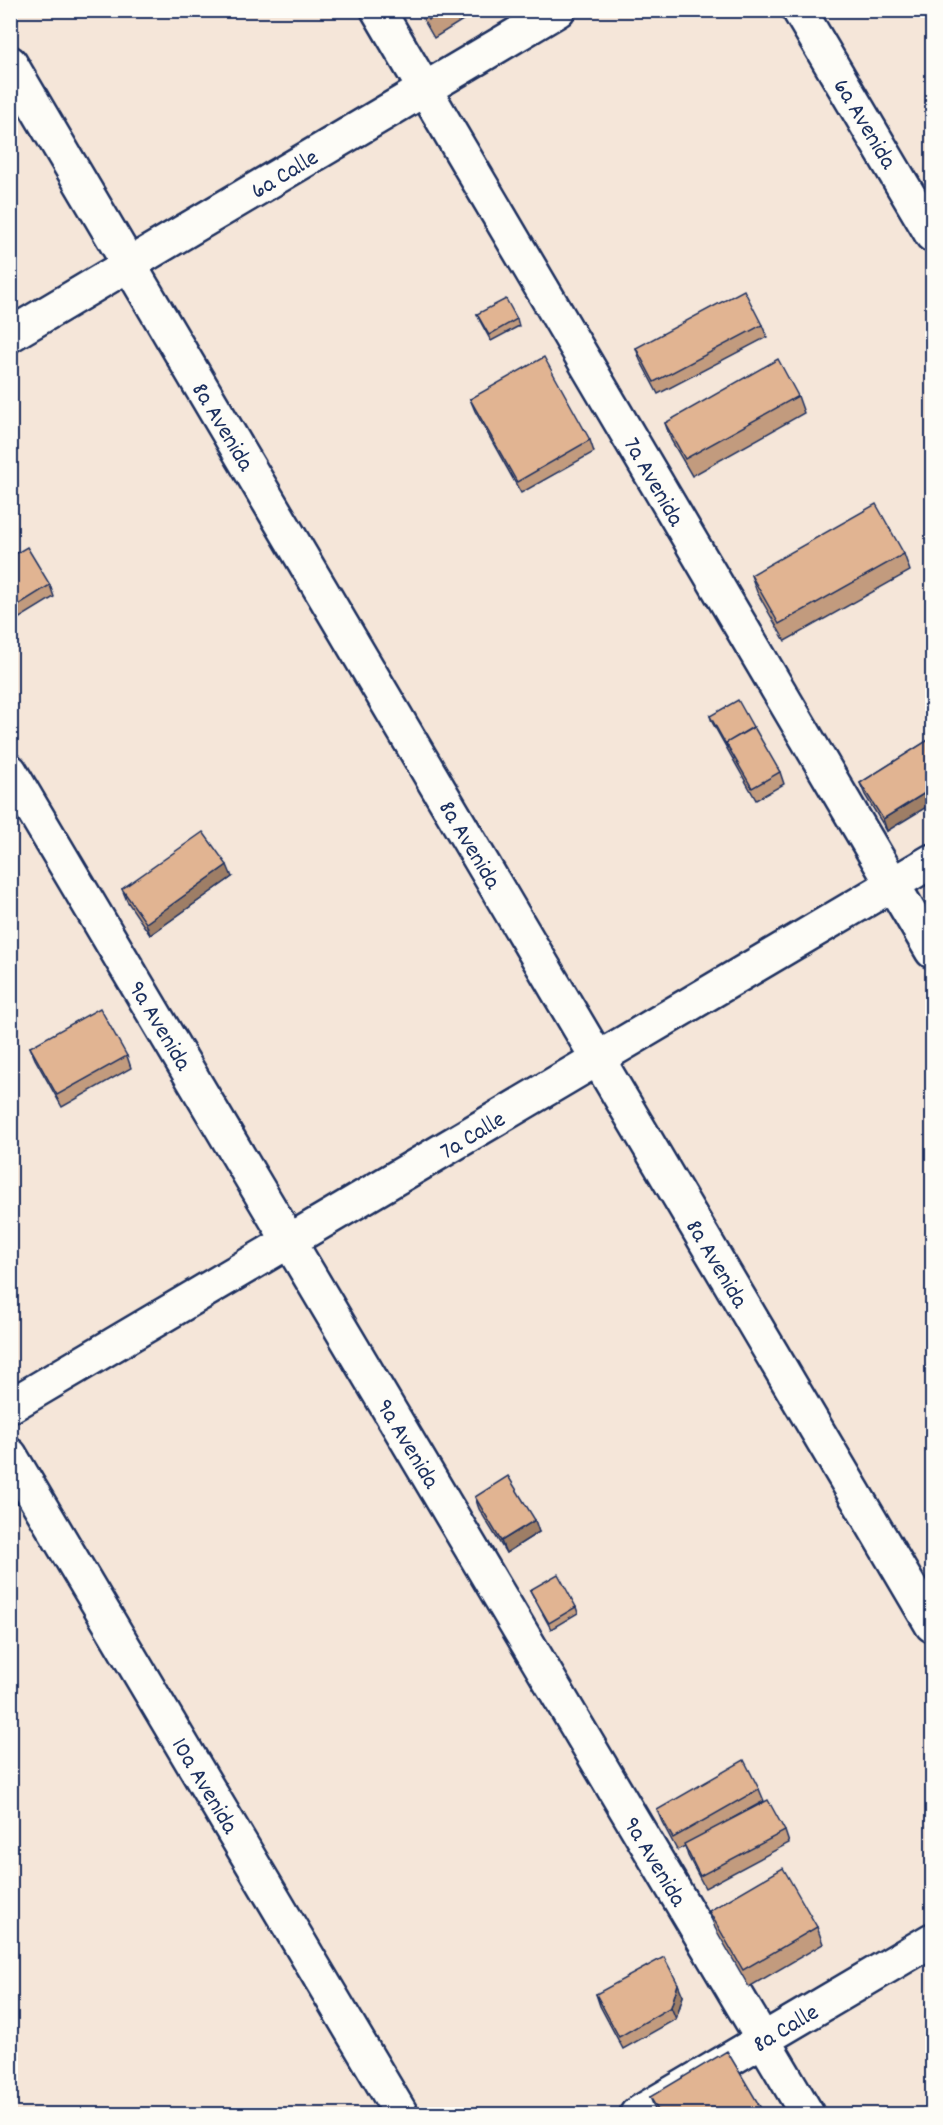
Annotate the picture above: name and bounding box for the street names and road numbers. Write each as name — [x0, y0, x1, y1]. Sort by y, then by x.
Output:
street label: 6a Avenida — [823, 73, 904, 177]
street label: 6a Calle — [245, 142, 326, 209]
street label: 8a Avenida — [182, 377, 262, 479]
street label: 7a Avenida — [613, 432, 692, 534]
street label: 8a Avenida — [429, 795, 509, 897]
street label: 9a Avenida — [118, 975, 199, 1079]
street label: 7a Calle — [434, 1104, 513, 1169]
street label: 8a Avenida — [676, 1214, 756, 1316]
street label: 9a Avenida — [366, 1393, 447, 1497]
street label: 10a Avenida — [161, 1732, 246, 1842]
street label: 9a Avenida — [613, 1811, 694, 1915]
street label: 8a Calle — [747, 1997, 826, 2063]

